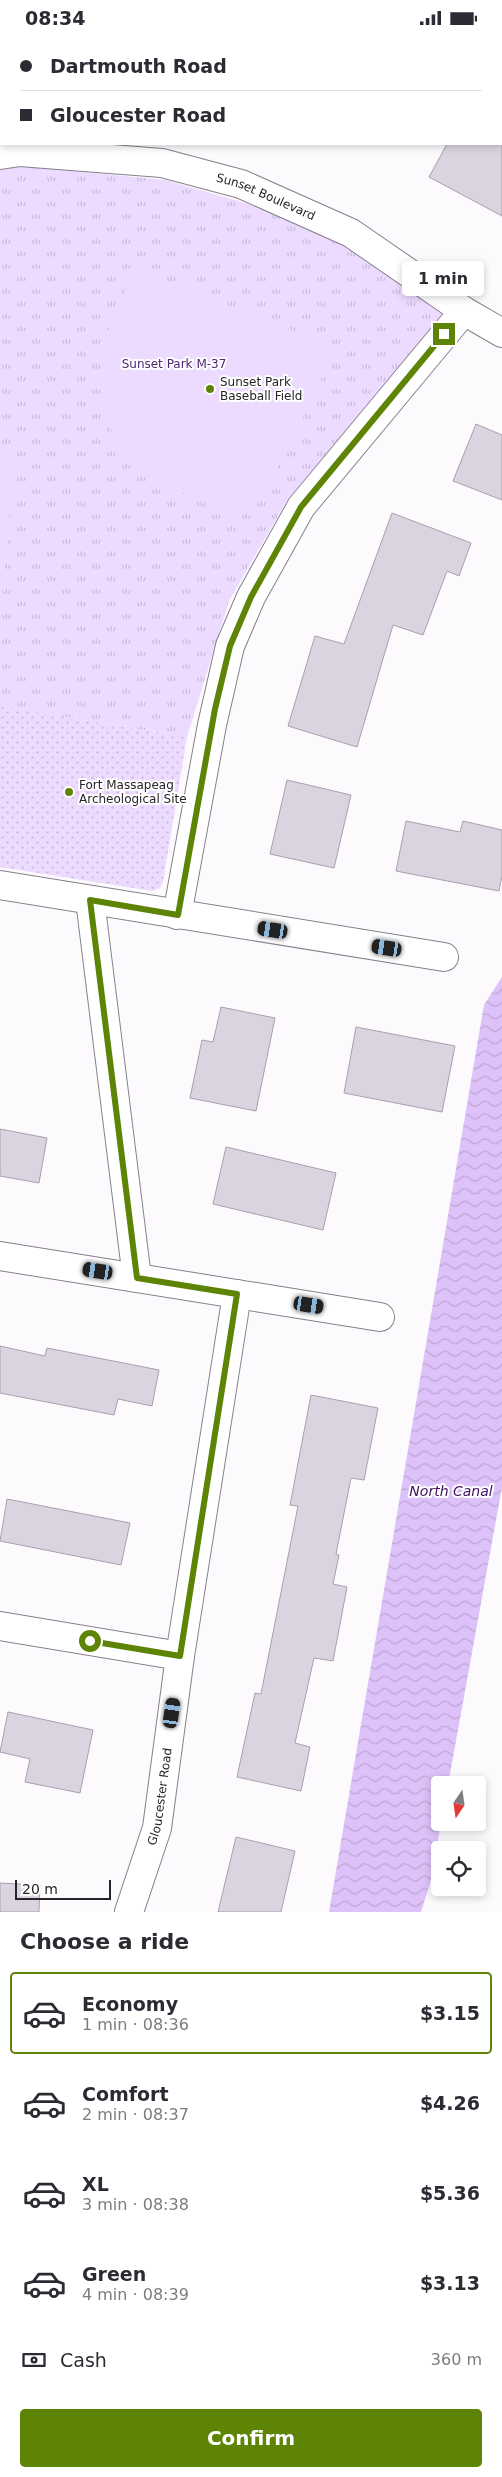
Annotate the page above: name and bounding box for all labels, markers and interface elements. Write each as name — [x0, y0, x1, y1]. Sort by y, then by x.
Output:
text: 08:34 — [25, 7, 85, 29]
text: Dartmouth Road — [50, 55, 227, 77]
text: Gloucester Road — [50, 104, 226, 126]
street label: Sunset Boulevard — [215, 171, 317, 223]
callout: 1 min — [403, 261, 485, 297]
text: 1 min — [418, 269, 468, 288]
route end — [433, 323, 455, 345]
park label: Sunset Park M-37 — [122, 357, 226, 371]
place label: Sunset Park Baseball Field — [220, 375, 302, 403]
marker: Sunset Park Baseball Field — [204, 383, 216, 395]
place label: Fort Massapeag Archeological Site — [79, 778, 187, 806]
marker: Fort Massapeag Archeological Site — [63, 786, 75, 798]
car — [257, 920, 288, 940]
car — [371, 938, 402, 958]
car — [82, 1261, 113, 1281]
car — [293, 1295, 324, 1315]
water label: North Canal — [409, 1483, 493, 1499]
route start — [79, 1630, 101, 1652]
car — [162, 1697, 181, 1729]
street label: Gloucester Road — [145, 1747, 175, 1847]
north arrow — [431, 1776, 486, 1831]
map controls — [431, 1776, 486, 1896]
button: locate — [431, 1841, 486, 1896]
scale bar — [15, 1877, 111, 1900]
text: 20 m — [22, 1881, 58, 1897]
text: Choose a ride — [20, 1929, 189, 1954]
icon: car — [22, 1991, 67, 2036]
text: Economy — [82, 1993, 178, 2015]
text: $3.15 — [420, 2002, 480, 2024]
text: 1 min · 08:36 — [82, 2015, 189, 2034]
icon: car — [22, 2081, 67, 2126]
text: Comfort — [82, 2083, 169, 2105]
text: $4.26 — [420, 2092, 480, 2114]
text: 2 min · 08:37 — [82, 2105, 189, 2124]
icon: car — [22, 2171, 67, 2216]
text: XL — [82, 2173, 109, 2195]
text: $5.36 — [420, 2182, 480, 2204]
text: 3 min · 08:38 — [82, 2195, 189, 2214]
icon: car — [22, 2261, 67, 2306]
text: Green — [82, 2263, 146, 2285]
text: $3.13 — [420, 2272, 480, 2294]
text: 4 min · 08:39 — [82, 2285, 189, 2304]
icon: cash — [20, 2346, 48, 2374]
text: Cash — [60, 2349, 107, 2371]
text: 360 m — [431, 2350, 482, 2369]
button: Confirm — [20, 2409, 482, 2467]

